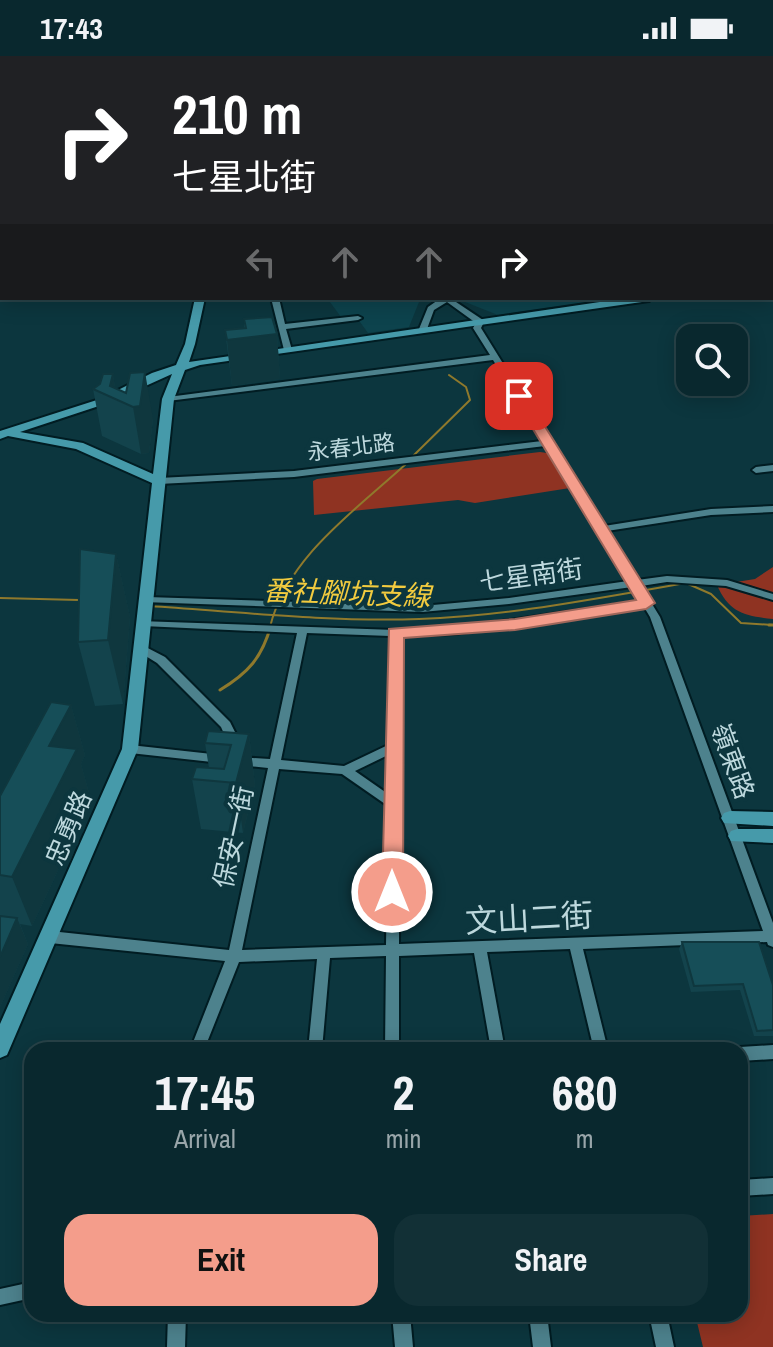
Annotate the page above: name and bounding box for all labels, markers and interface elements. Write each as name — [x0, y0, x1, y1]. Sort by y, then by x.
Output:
text: 17:43 — [40, 8, 103, 48]
text: 210 m — [172, 76, 302, 151]
icon: right — [40, 88, 144, 192]
text: 七星北街 — [172, 153, 316, 201]
icon: left — [239, 240, 283, 284]
icon: ahead — [323, 240, 367, 284]
icon: ahead — [407, 240, 451, 284]
icon: right — [491, 240, 535, 284]
map controls — [676, 324, 748, 396]
button: search — [676, 324, 748, 396]
pin — [485, 362, 553, 430]
icon: arrive — [497, 374, 541, 418]
street label: 永春北路 — [305, 427, 397, 467]
street label: 七星南街 — [477, 550, 585, 600]
water label: 番社腳坑支線 — [262, 571, 435, 615]
street label: 嶺東路 — [703, 718, 763, 804]
street label: 保安一街 — [205, 782, 261, 892]
street label: 忠勇路 — [37, 785, 99, 871]
position arrow — [350, 850, 434, 934]
street label: 文山二街 — [464, 893, 594, 943]
text: 17:45 — [155, 1060, 255, 1125]
text: 2 — [393, 1060, 414, 1125]
text: 680 — [552, 1060, 617, 1125]
text: Arrival — [174, 1121, 236, 1156]
text: min — [386, 1121, 421, 1156]
text: m — [576, 1121, 594, 1156]
button: Exit — [64, 1214, 378, 1306]
button: Share — [394, 1214, 708, 1306]

